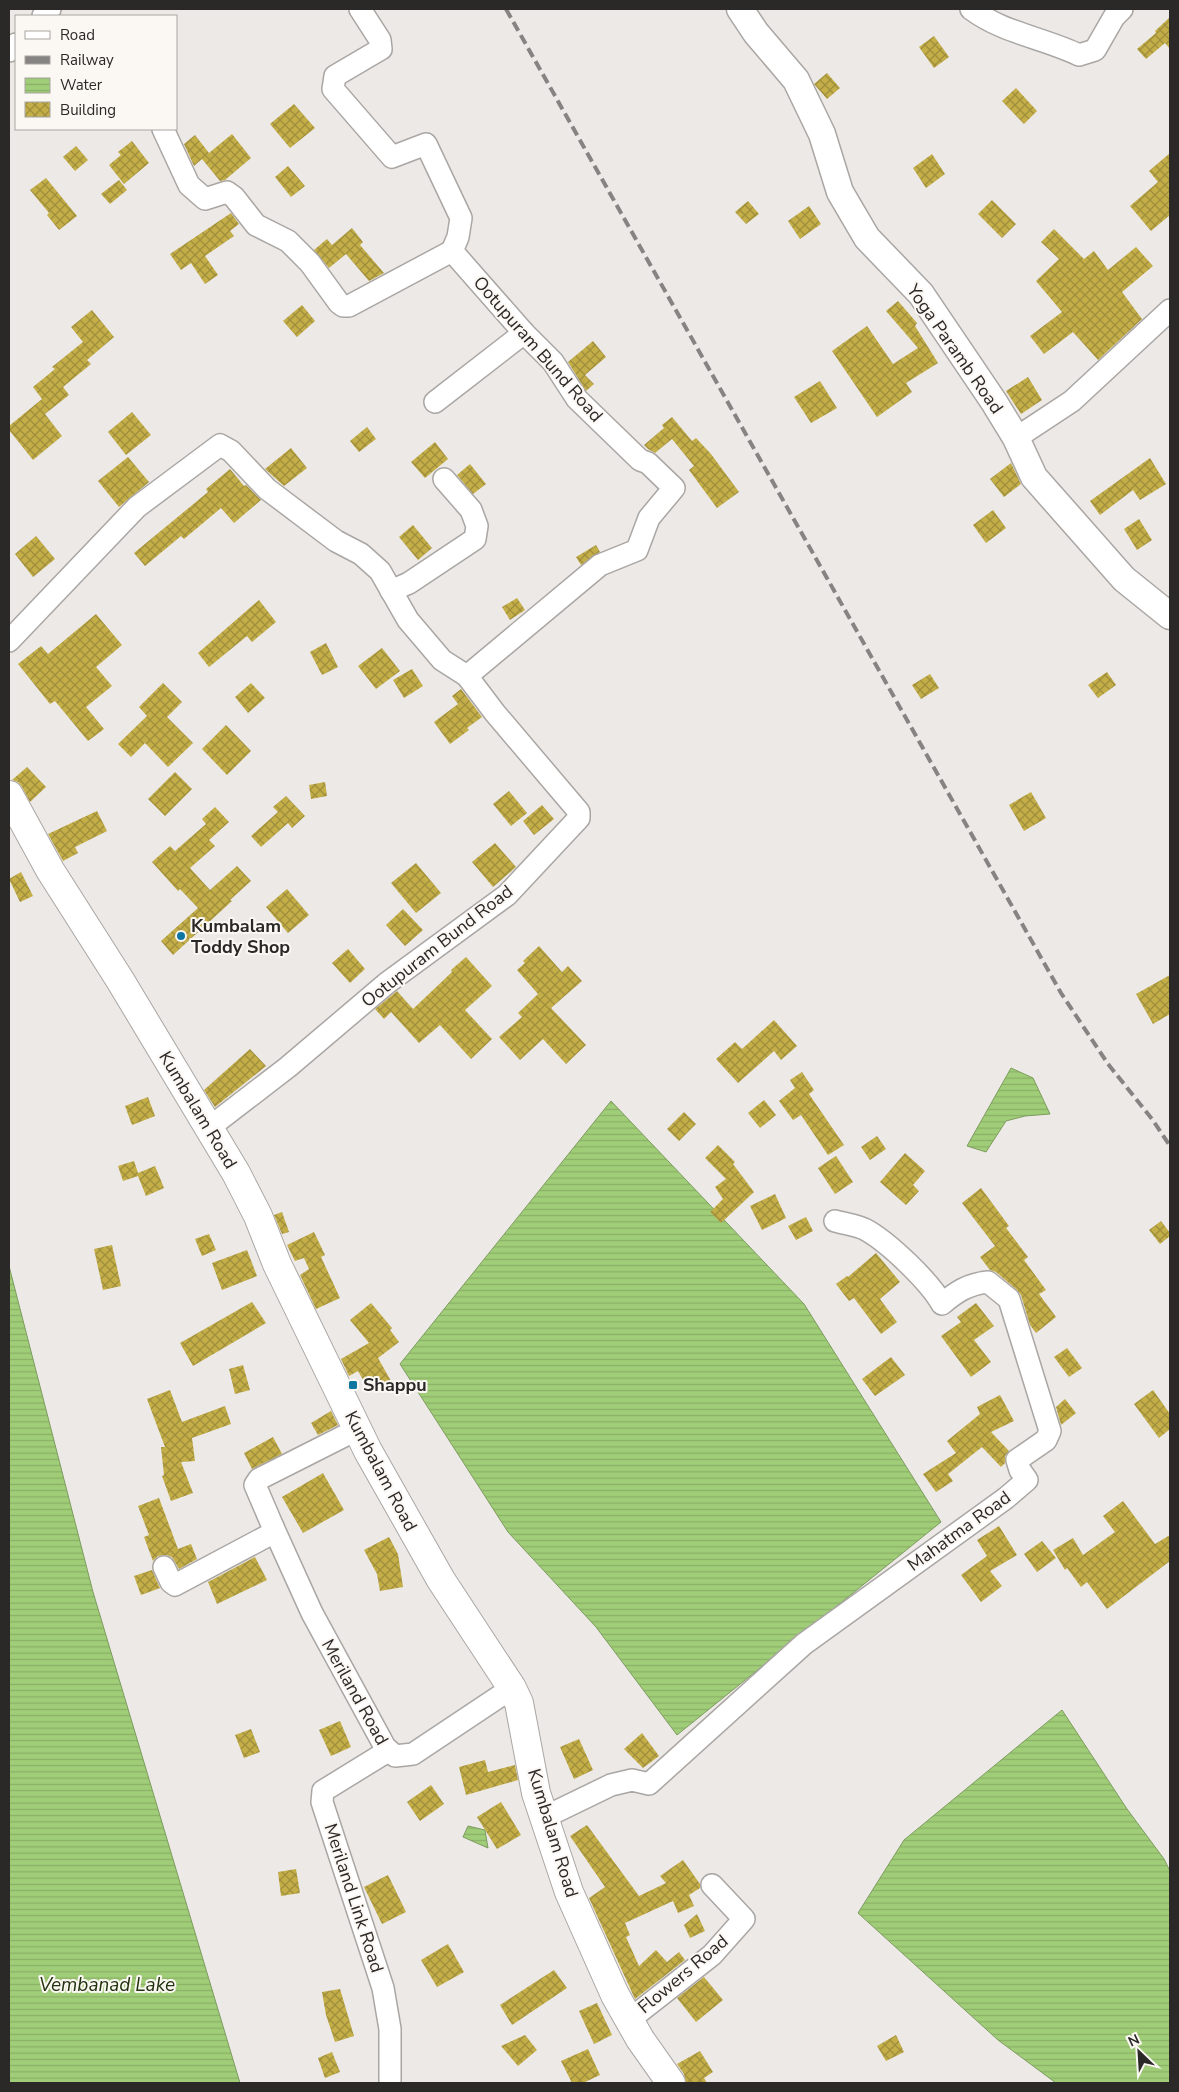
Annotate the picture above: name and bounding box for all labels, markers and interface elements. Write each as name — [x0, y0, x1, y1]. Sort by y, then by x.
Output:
legend — [15, 15, 178, 130]
text: Road — [60, 25, 95, 45]
text: Railway — [60, 50, 114, 70]
text: Water — [60, 75, 103, 95]
text: Building — [60, 100, 116, 120]
street label: Ootupuram Bund Road — [468, 271, 608, 427]
street label: Yoga Paramb Road — [901, 279, 1009, 418]
street label: Ootupuram Bund Road — [356, 879, 518, 1013]
place label: Kumbalam Toddy Shop — [191, 914, 290, 959]
marker: Kumbalam Toddy Shop — [175, 930, 187, 942]
street label: Kumbalam Road — [153, 1047, 243, 1173]
place label: Shappu — [363, 1373, 427, 1397]
marker: Shappu — [347, 1379, 359, 1391]
street label: Kumbalam Road — [339, 1406, 423, 1536]
street label: Mahatma Road — [902, 1485, 1016, 1577]
street label: Meriland Road — [316, 1635, 394, 1749]
street label: Kumbalam Road — [522, 1766, 584, 1900]
street label: Meriland Link Road — [319, 1820, 389, 1976]
street label: Flowers Road — [633, 1929, 733, 2019]
water label: Vembanad Lake — [39, 1972, 175, 1998]
north arrow — [1114, 2027, 1164, 2077]
text: N — [1125, 2030, 1142, 2051]

